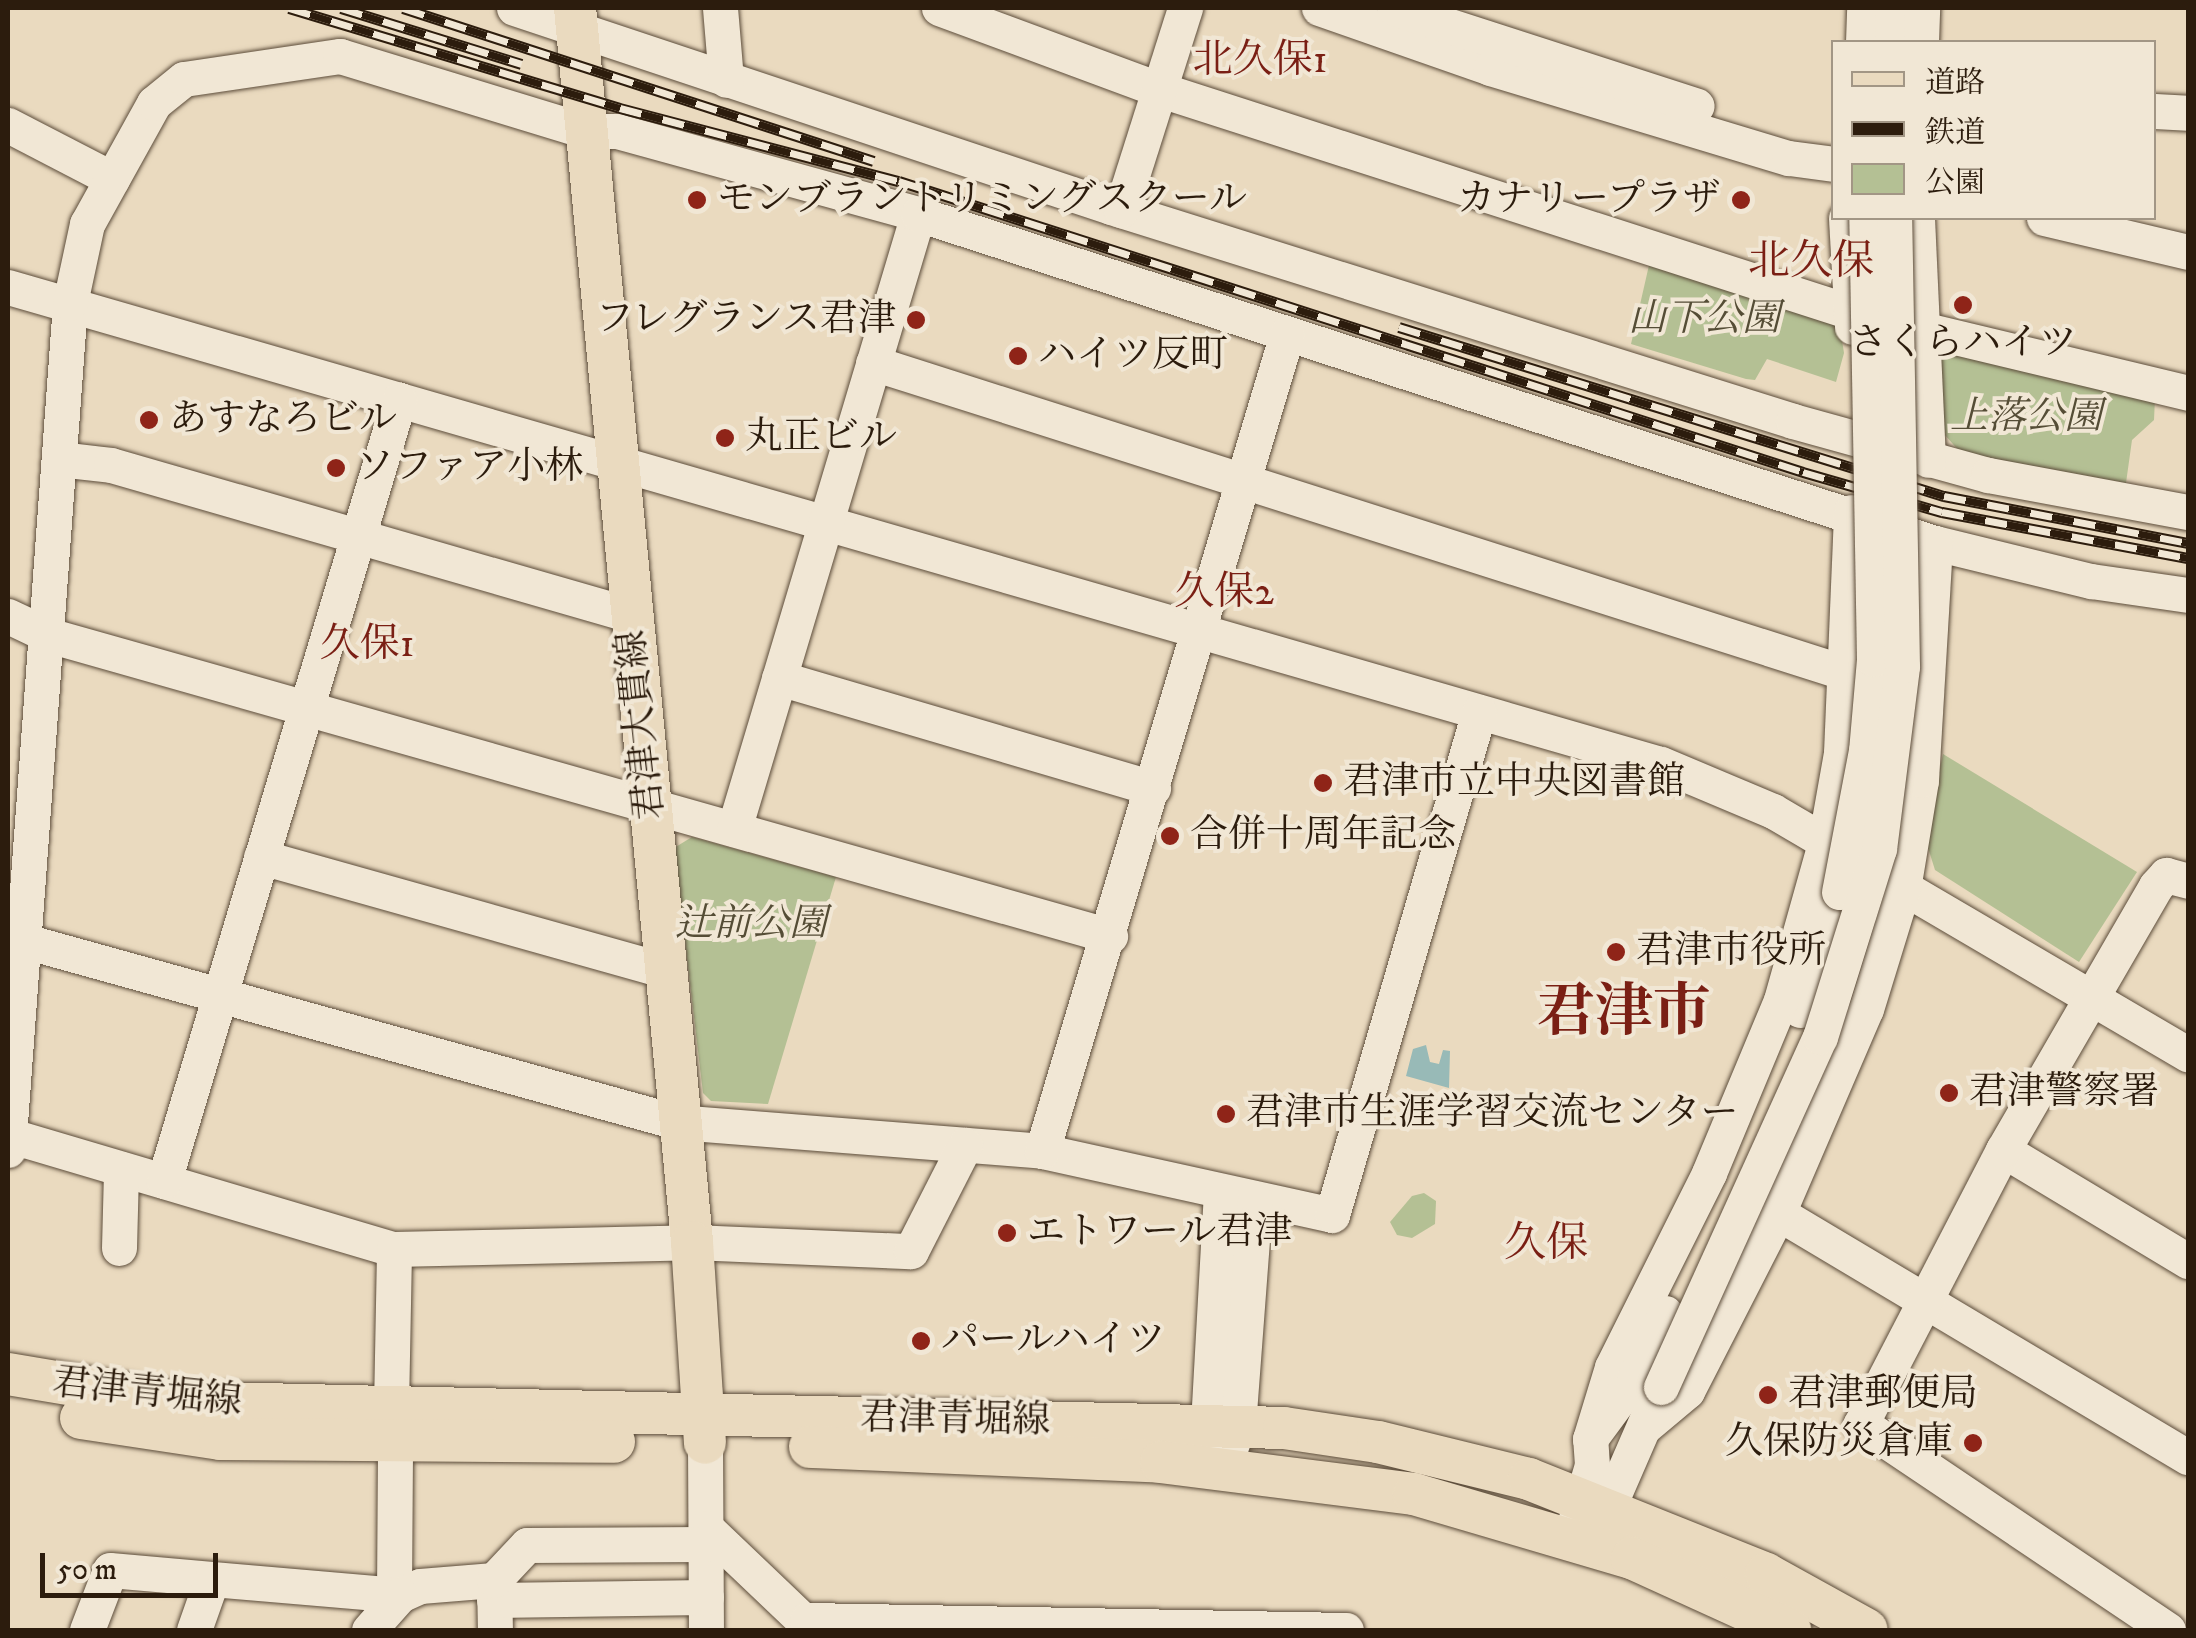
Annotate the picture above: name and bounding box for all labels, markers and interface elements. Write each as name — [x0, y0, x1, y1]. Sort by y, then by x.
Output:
district label: 北久保1 — [1193, 37, 1327, 85]
legend — [1831, 40, 2156, 220]
text: 道路 — [1925, 65, 1985, 102]
text: 鉄道 — [1925, 115, 1985, 152]
text: 公園 — [1925, 165, 1985, 202]
place label: モンブラントリミングスクール — [717, 177, 1249, 223]
place label: カナリープラザ — [1455, 177, 1721, 223]
marker: モンブラントリミングスクール — [686, 189, 708, 211]
marker: カナリープラザ — [1730, 189, 1752, 211]
district label: 北久保 — [1748, 237, 1874, 287]
marker: さくらハイツ — [1952, 294, 1974, 316]
place label: フレグランス君津 — [592, 297, 896, 343]
park label: 山下公園 — [1628, 297, 1780, 343]
marker: フレグランス君津 — [905, 309, 927, 331]
place label: さくらハイツ — [1849, 321, 2077, 367]
place label: ハイツ反町 — [1038, 333, 1228, 379]
marker: ハイツ反町 — [1007, 345, 1029, 367]
park label: 上落公園 — [1950, 395, 2102, 441]
place label: あすなろビル — [169, 397, 397, 443]
marker: あすなろビル — [138, 409, 160, 431]
place label: 丸正ビル — [745, 415, 897, 461]
marker: 丸正ビル — [714, 427, 736, 449]
place label: ソファア小林 — [356, 445, 584, 491]
marker: ソファア小林 — [325, 457, 347, 479]
district label: 久保2 — [1174, 569, 1274, 617]
district label: 久保1 — [320, 621, 414, 669]
street label: 君津大貫線 — [609, 628, 675, 822]
place label: 君津市立中央図書館 — [1343, 760, 1685, 806]
marker: 君津市立中央図書館 — [1312, 772, 1334, 794]
place label: 合併十周年記念 — [1190, 813, 1456, 859]
marker: 合併十周年記念 — [1159, 825, 1181, 847]
park label: 辻前公園 — [675, 902, 827, 948]
place label: 君津市役所 — [1636, 929, 1826, 975]
marker: 君津市役所 — [1605, 941, 1627, 963]
district label: 君津市 — [1537, 979, 1711, 1049]
place label: 君津警察署 — [1969, 1070, 2159, 1116]
marker: 君津警察署 — [1938, 1082, 1960, 1104]
place label: 君津市生涯学習交流センター — [1246, 1091, 1740, 1137]
marker: 君津市生涯学習交流センター — [1215, 1103, 1237, 1125]
place label: エトワール君津 — [1027, 1210, 1293, 1256]
district label: 久保 — [1504, 1219, 1588, 1269]
marker: エトワール君津 — [996, 1222, 1018, 1244]
place label: パールハイツ — [941, 1318, 1169, 1364]
marker: パールハイツ — [910, 1330, 932, 1352]
street label: 君津青堀線 — [50, 1360, 244, 1426]
place label: 君津郵便局 — [1788, 1372, 1978, 1418]
marker: 君津郵便局 — [1757, 1384, 1779, 1406]
street label: 君津青堀線 — [860, 1396, 1050, 1444]
place label: 久保防災倉庫 — [1725, 1420, 1953, 1466]
marker: 久保防災倉庫 — [1962, 1432, 1984, 1454]
scale bar — [45, 1533, 222, 1595]
text: 50 m — [57, 1552, 117, 1589]

